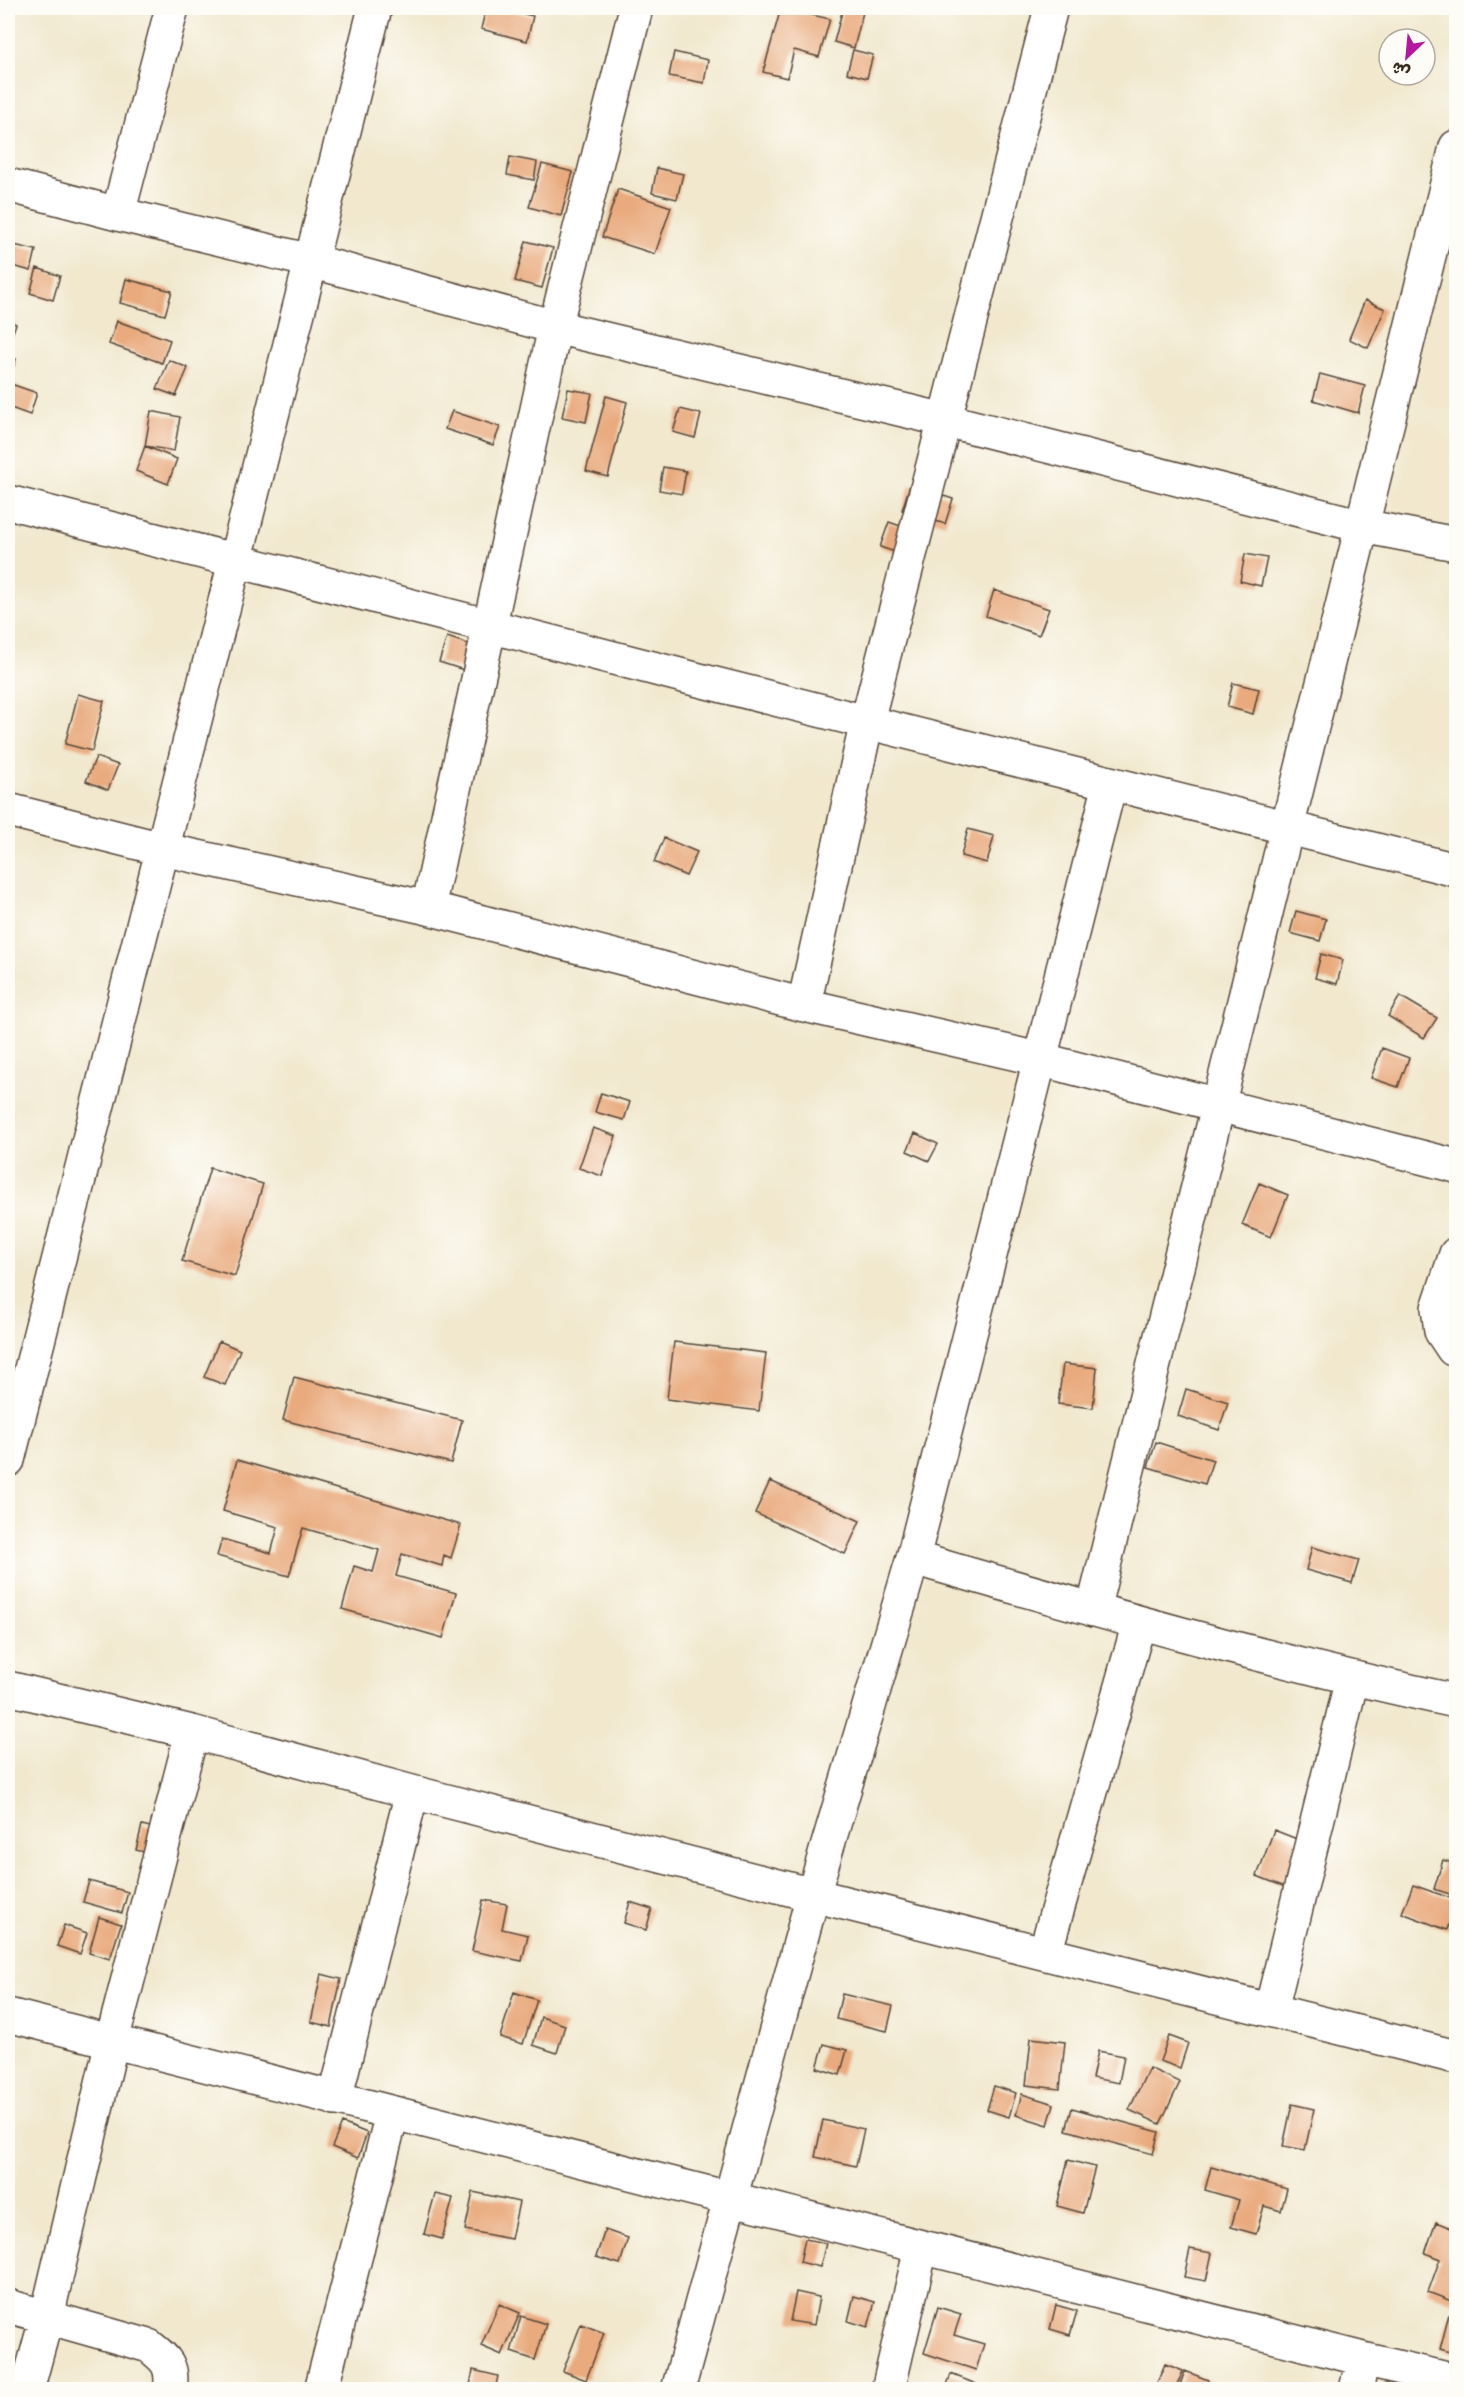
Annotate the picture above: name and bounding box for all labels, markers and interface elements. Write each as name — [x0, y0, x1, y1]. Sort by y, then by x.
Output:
north arrow — [1377, 27, 1437, 87]
text: ش — [1388, 57, 1413, 84]

